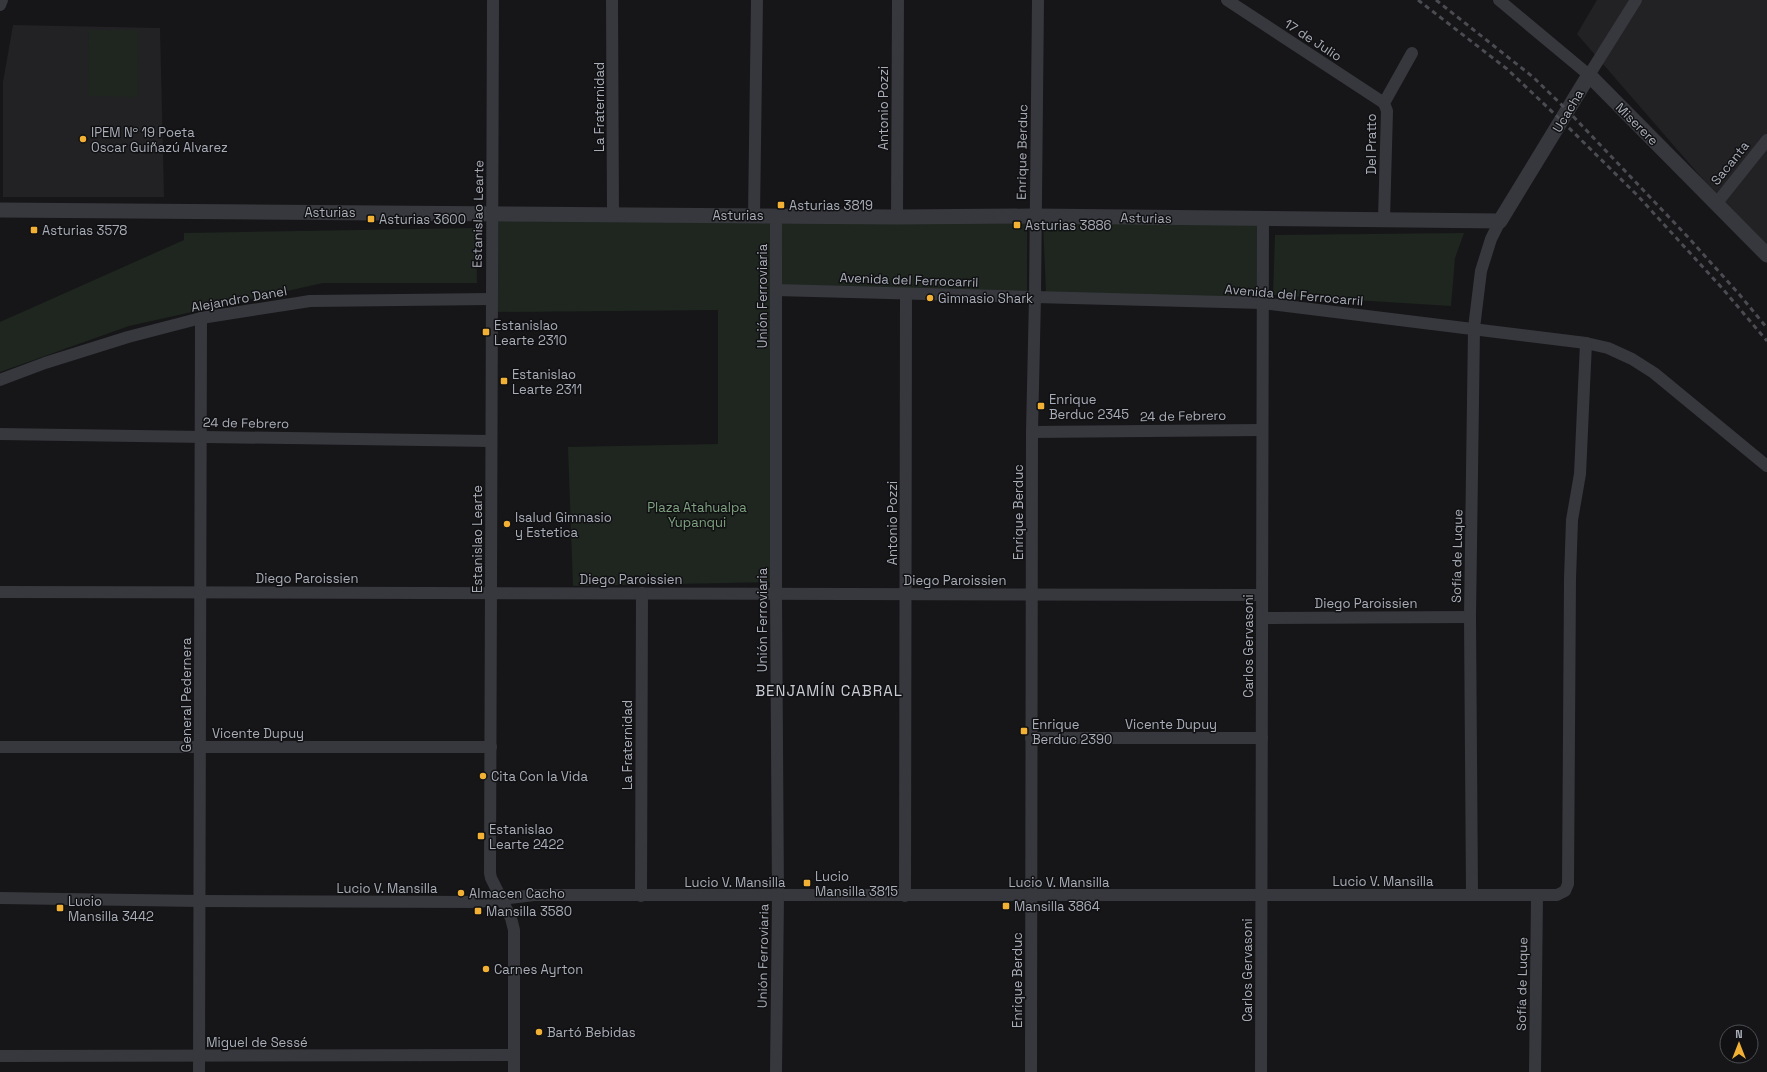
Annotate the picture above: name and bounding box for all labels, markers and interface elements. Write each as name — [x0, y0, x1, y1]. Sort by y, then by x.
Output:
street label: 17 de Julio — [1281, 15, 1345, 65]
street label: La Fraternidad — [591, 62, 608, 152]
street label: Antonio Pozzi — [875, 66, 892, 150]
street label: Ucacha — [1549, 86, 1588, 136]
street label: Miserere — [1612, 99, 1662, 149]
street label: Enrique Berduc — [1013, 104, 1031, 200]
street label: Del Pratto — [1363, 113, 1380, 175]
place label: IPEM Nº 19 Poeta Oscar Guiñazú Alvarez — [91, 124, 228, 156]
marker: IPEM Nº 19 Poeta Oscar Guiñazú Alvarez — [78, 134, 88, 144]
street label: Sacanta — [1707, 137, 1753, 188]
street label: Estanislao Learte — [469, 160, 487, 268]
place label: Asturias 3819 — [789, 197, 873, 214]
marker: Asturias 3819 — [776, 200, 786, 210]
street label: Asturias — [304, 204, 356, 221]
street label: Asturias — [712, 207, 764, 224]
street label: Asturias — [1120, 209, 1172, 227]
place label: Asturias 3600 — [379, 211, 466, 228]
marker: Asturias 3600 — [366, 214, 376, 224]
place label: Asturias 3886 — [1025, 217, 1112, 234]
marker: Asturias 3886 — [1012, 220, 1022, 230]
place label: Asturias 3578 — [42, 222, 127, 239]
marker: Asturias 3578 — [29, 225, 39, 235]
street label: Unión Ferroviaria — [754, 243, 771, 348]
street label: Avenida del Ferrocarril — [839, 269, 979, 291]
street label: Avenida del Ferrocarril — [1224, 280, 1364, 310]
street label: Alejandro Danel — [190, 282, 288, 316]
place label: Gimnasio Shark — [938, 290, 1033, 307]
marker: Gimnasio Shark — [925, 293, 935, 303]
place label: Estanislao Learte 2310 — [494, 317, 567, 349]
marker: Estanislao Learte 2310 — [481, 327, 491, 337]
place label: Estanislao Learte 2311 — [512, 366, 582, 398]
marker: Estanislao Learte 2311 — [499, 376, 509, 386]
place label: Enrique Berduc 2345 — [1049, 391, 1129, 423]
marker: Enrique Berduc 2345 — [1036, 401, 1046, 411]
street label: 24 de Febrero — [1140, 407, 1226, 425]
street label: 24 de Febrero — [203, 414, 289, 432]
street label: Enrique Berduc — [1010, 464, 1027, 560]
street label: Antonio Pozzi — [884, 481, 901, 565]
street label: Estanislao Learte — [469, 485, 486, 593]
park label: Plaza Atahualpa Yupanqui — [647, 499, 747, 531]
place label: Isalud Gimnasio y Estetica — [515, 509, 612, 541]
street label: Sofía de Luque — [1448, 509, 1466, 603]
marker: Isalud Gimnasio y Estetica — [502, 519, 512, 529]
street label: Unión Ferroviaria — [754, 567, 771, 672]
street label: Diego Paroissien — [256, 570, 358, 587]
street label: Diego Paroissien — [580, 571, 682, 588]
street label: Diego Paroissien — [904, 572, 1006, 589]
street label: Carlos Gervasoni — [1240, 594, 1257, 698]
street label: Diego Paroissien — [1315, 595, 1417, 612]
street label: General Pedernera — [178, 637, 195, 752]
district label: BENJAMÍN CABRAL — [755, 681, 903, 700]
street label: La Fraternidad — [619, 700, 636, 790]
place label: Enrique Berduc 2390 — [1032, 716, 1112, 748]
street label: Vicente Dupuy — [1125, 716, 1217, 733]
street label: Vicente Dupuy — [212, 725, 304, 742]
marker: Enrique Berduc 2390 — [1019, 726, 1029, 736]
place label: Cita Con la Vida — [491, 768, 588, 785]
marker: Cita Con la Vida — [478, 771, 488, 781]
place label: Estanislao Learte 2422 — [489, 821, 564, 853]
marker: Estanislao Learte 2422 — [476, 831, 486, 841]
place label: Lucio Mansilla 3815 — [815, 868, 898, 900]
street label: Lucio V. Mansilla — [1333, 873, 1434, 890]
street label: Lucio V. Mansilla — [685, 874, 786, 891]
street label: Lucio V. Mansilla — [1009, 874, 1110, 891]
marker: Lucio Mansilla 3815 — [802, 878, 812, 888]
street label: Lucio V. Mansilla — [337, 880, 438, 897]
place label: Almacen Cacho — [469, 885, 565, 902]
marker: Almacen Cacho — [456, 888, 466, 898]
place label: Lucio Mansilla 3442 — [68, 893, 154, 925]
place label: Mansilla 3864 — [1014, 898, 1100, 915]
marker: Mansilla 3864 — [1001, 901, 1011, 911]
marker: Lucio Mansilla 3442 — [55, 903, 65, 913]
place label: Mansilla 3580 — [486, 903, 572, 920]
street label: Unión Ferroviaria — [754, 903, 772, 1008]
marker: Mansilla 3580 — [473, 906, 483, 916]
street label: Carlos Gervasoni — [1239, 918, 1256, 1022]
street label: Enrique Berduc — [1009, 932, 1026, 1028]
street label: Sofía de Luque — [1513, 937, 1531, 1031]
place label: Carnes Ayrton — [494, 961, 583, 978]
marker: Carnes Ayrton — [481, 964, 491, 974]
place label: Bartó Bebidas — [547, 1024, 636, 1041]
north arrow — [1719, 1024, 1759, 1064]
marker: Bartó Bebidas — [534, 1027, 544, 1037]
text: N — [1735, 1027, 1743, 1041]
street label: Miguel de Sessé — [206, 1034, 308, 1051]

